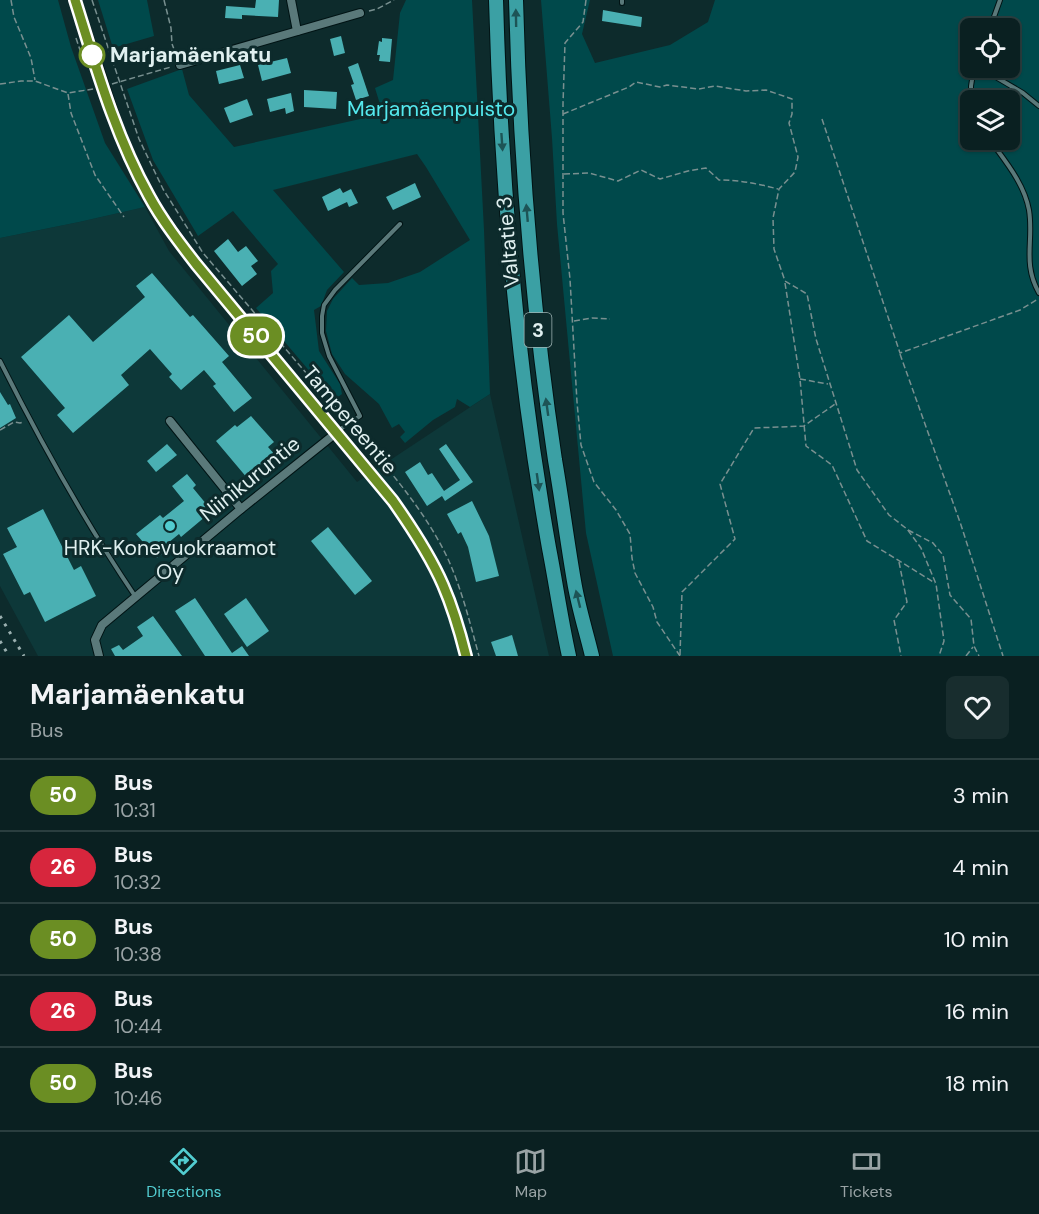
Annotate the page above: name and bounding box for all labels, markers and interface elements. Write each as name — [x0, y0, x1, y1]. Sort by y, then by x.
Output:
one-way arrow — [512, 9, 521, 28]
map controls — [960, 18, 1020, 150]
button: locate — [960, 18, 1020, 78]
place label: Marjamäenkatu — [110, 41, 271, 69]
marker: Marjamäenkatu — [79, 42, 105, 68]
button: layers — [960, 90, 1020, 150]
park label: Marjamäenpuisto — [347, 95, 515, 123]
one-way arrow — [497, 133, 506, 152]
street label: Valtatie 3 — [490, 195, 526, 289]
one-way arrow — [522, 203, 532, 222]
road number: 3 — [524, 313, 552, 347]
line badge: 50 — [229, 316, 283, 356]
text: 50 — [242, 322, 270, 350]
street label: Tampereentie — [296, 360, 404, 480]
one-way arrow — [543, 397, 552, 416]
street label: Niinikuruntie — [194, 430, 306, 528]
one-way arrow — [533, 473, 542, 492]
marker: HRK-Konevuokraamot Oy — [163, 519, 177, 533]
place label: HRK-Konevuokraamot Oy — [64, 534, 276, 586]
one-way arrow — [573, 590, 583, 608]
text: Marjamäenkatu — [30, 676, 245, 713]
button: heart — [946, 676, 1009, 739]
text: Bus — [30, 717, 64, 743]
text: Bus — [114, 768, 153, 797]
text: 50 — [49, 781, 77, 809]
text: 3 min — [953, 781, 1009, 810]
text: 10:31 — [114, 797, 156, 823]
text: Bus — [114, 840, 153, 869]
text: 26 — [50, 853, 76, 881]
text: 4 min — [952, 853, 1009, 882]
text: 10:32 — [114, 869, 161, 895]
text: Bus — [114, 912, 153, 941]
text: 50 — [49, 925, 77, 953]
text: 10 min — [944, 925, 1009, 954]
text: 10:38 — [114, 941, 162, 967]
text: Bus — [114, 984, 153, 1013]
text: 26 — [50, 997, 76, 1025]
text: 16 min — [945, 997, 1009, 1026]
text: 10:44 — [114, 1013, 162, 1039]
text: Bus — [114, 1056, 153, 1085]
text: 50 — [49, 1069, 77, 1097]
text: 18 min — [945, 1069, 1009, 1098]
text: 10:46 — [114, 1085, 163, 1111]
tab: Directions — [146, 1145, 222, 1202]
tab: Map — [514, 1145, 547, 1202]
tab: Tickets — [840, 1145, 893, 1202]

